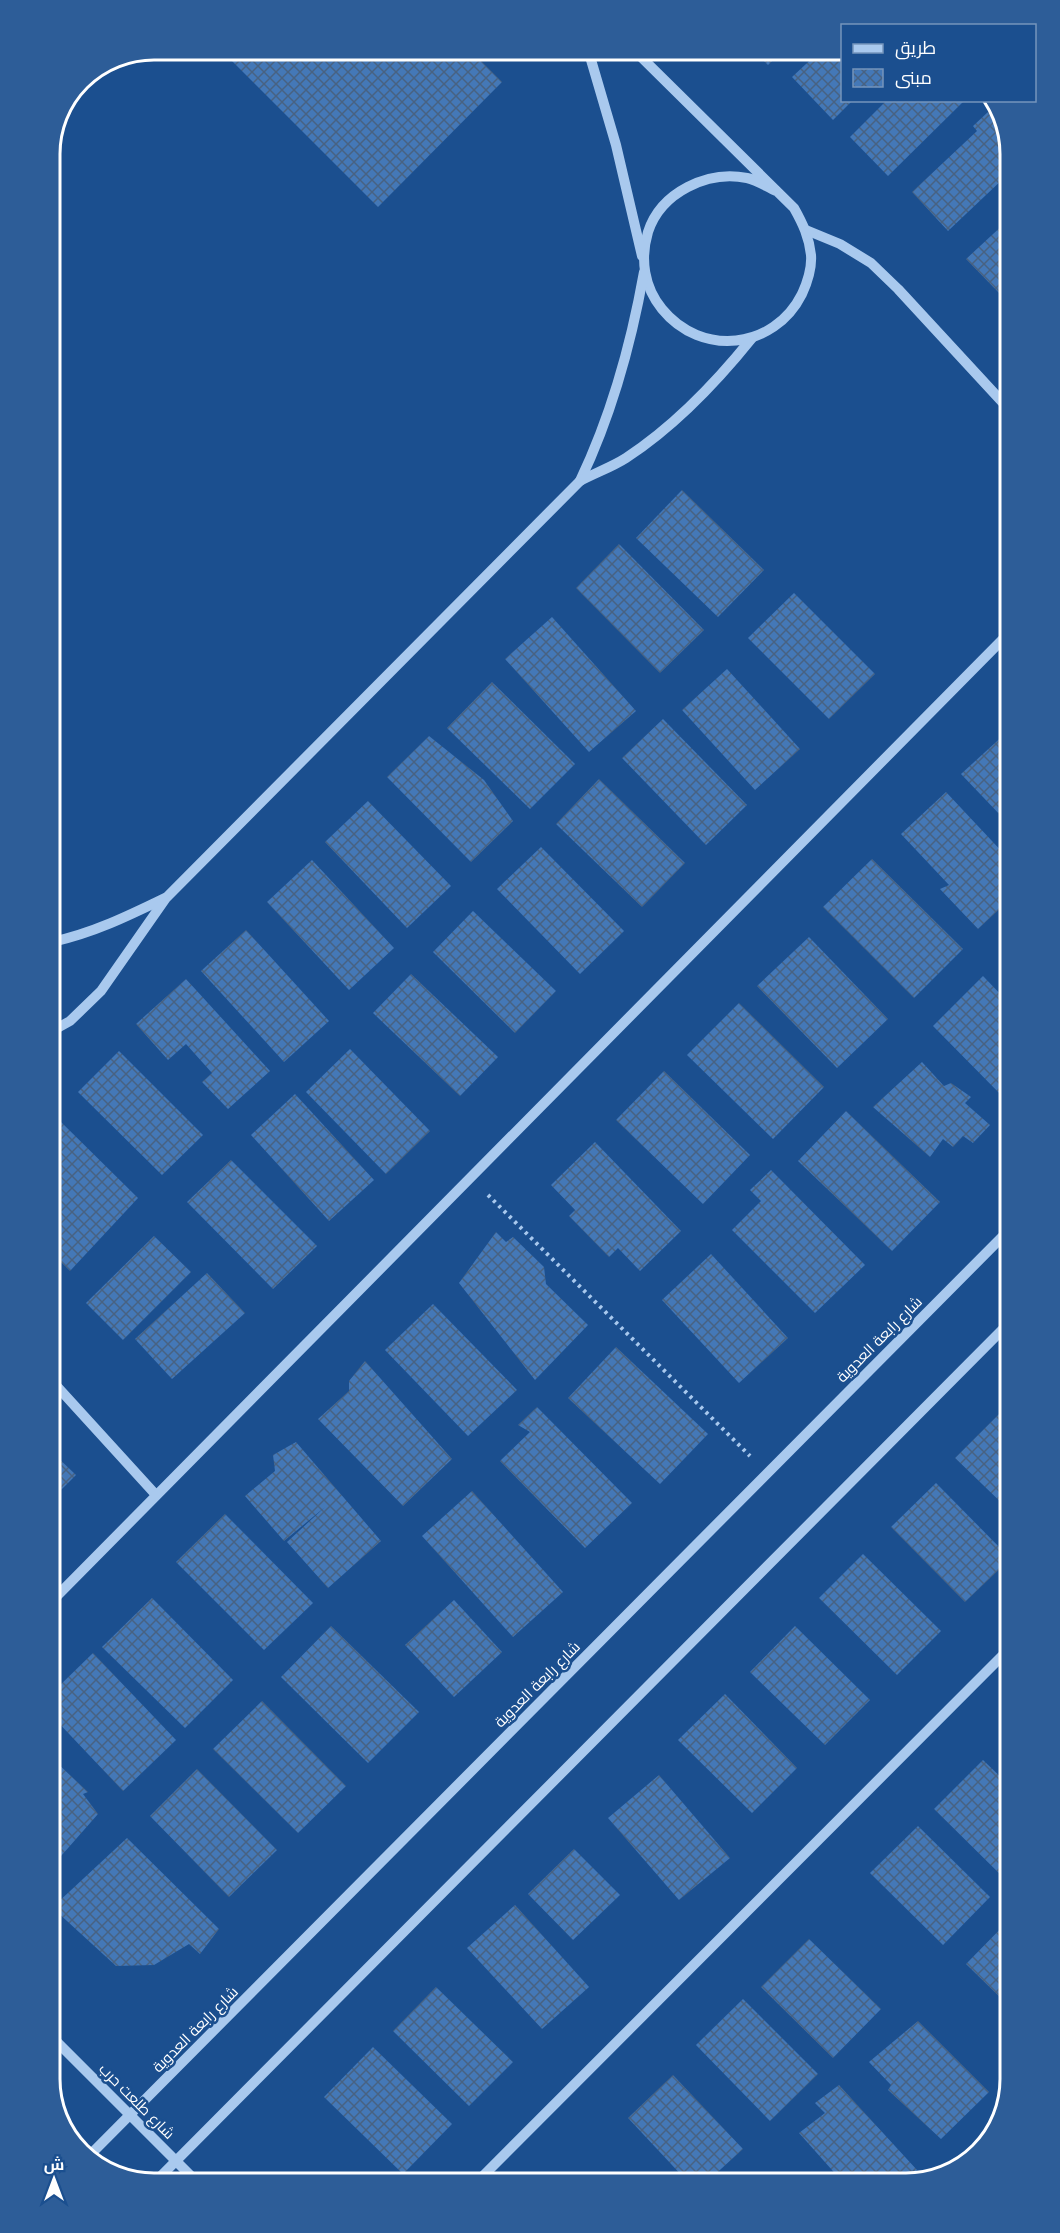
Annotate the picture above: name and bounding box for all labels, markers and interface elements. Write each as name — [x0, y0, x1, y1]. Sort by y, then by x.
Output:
legend — [841, 24, 1036, 102]
text: طريق — [895, 35, 936, 60]
text: مبنى — [895, 65, 932, 90]
street label: شارع رابعة العدوية — [831, 1291, 927, 1387]
street label: شارع رابعة العدوية — [489, 1636, 585, 1732]
street label: شارع رابعة العدوية — [147, 1981, 243, 2077]
street label: شارع طلعت حرب — [94, 2058, 180, 2144]
north arrow — [24, 2149, 84, 2209]
text: ش — [44, 2153, 64, 2176]

